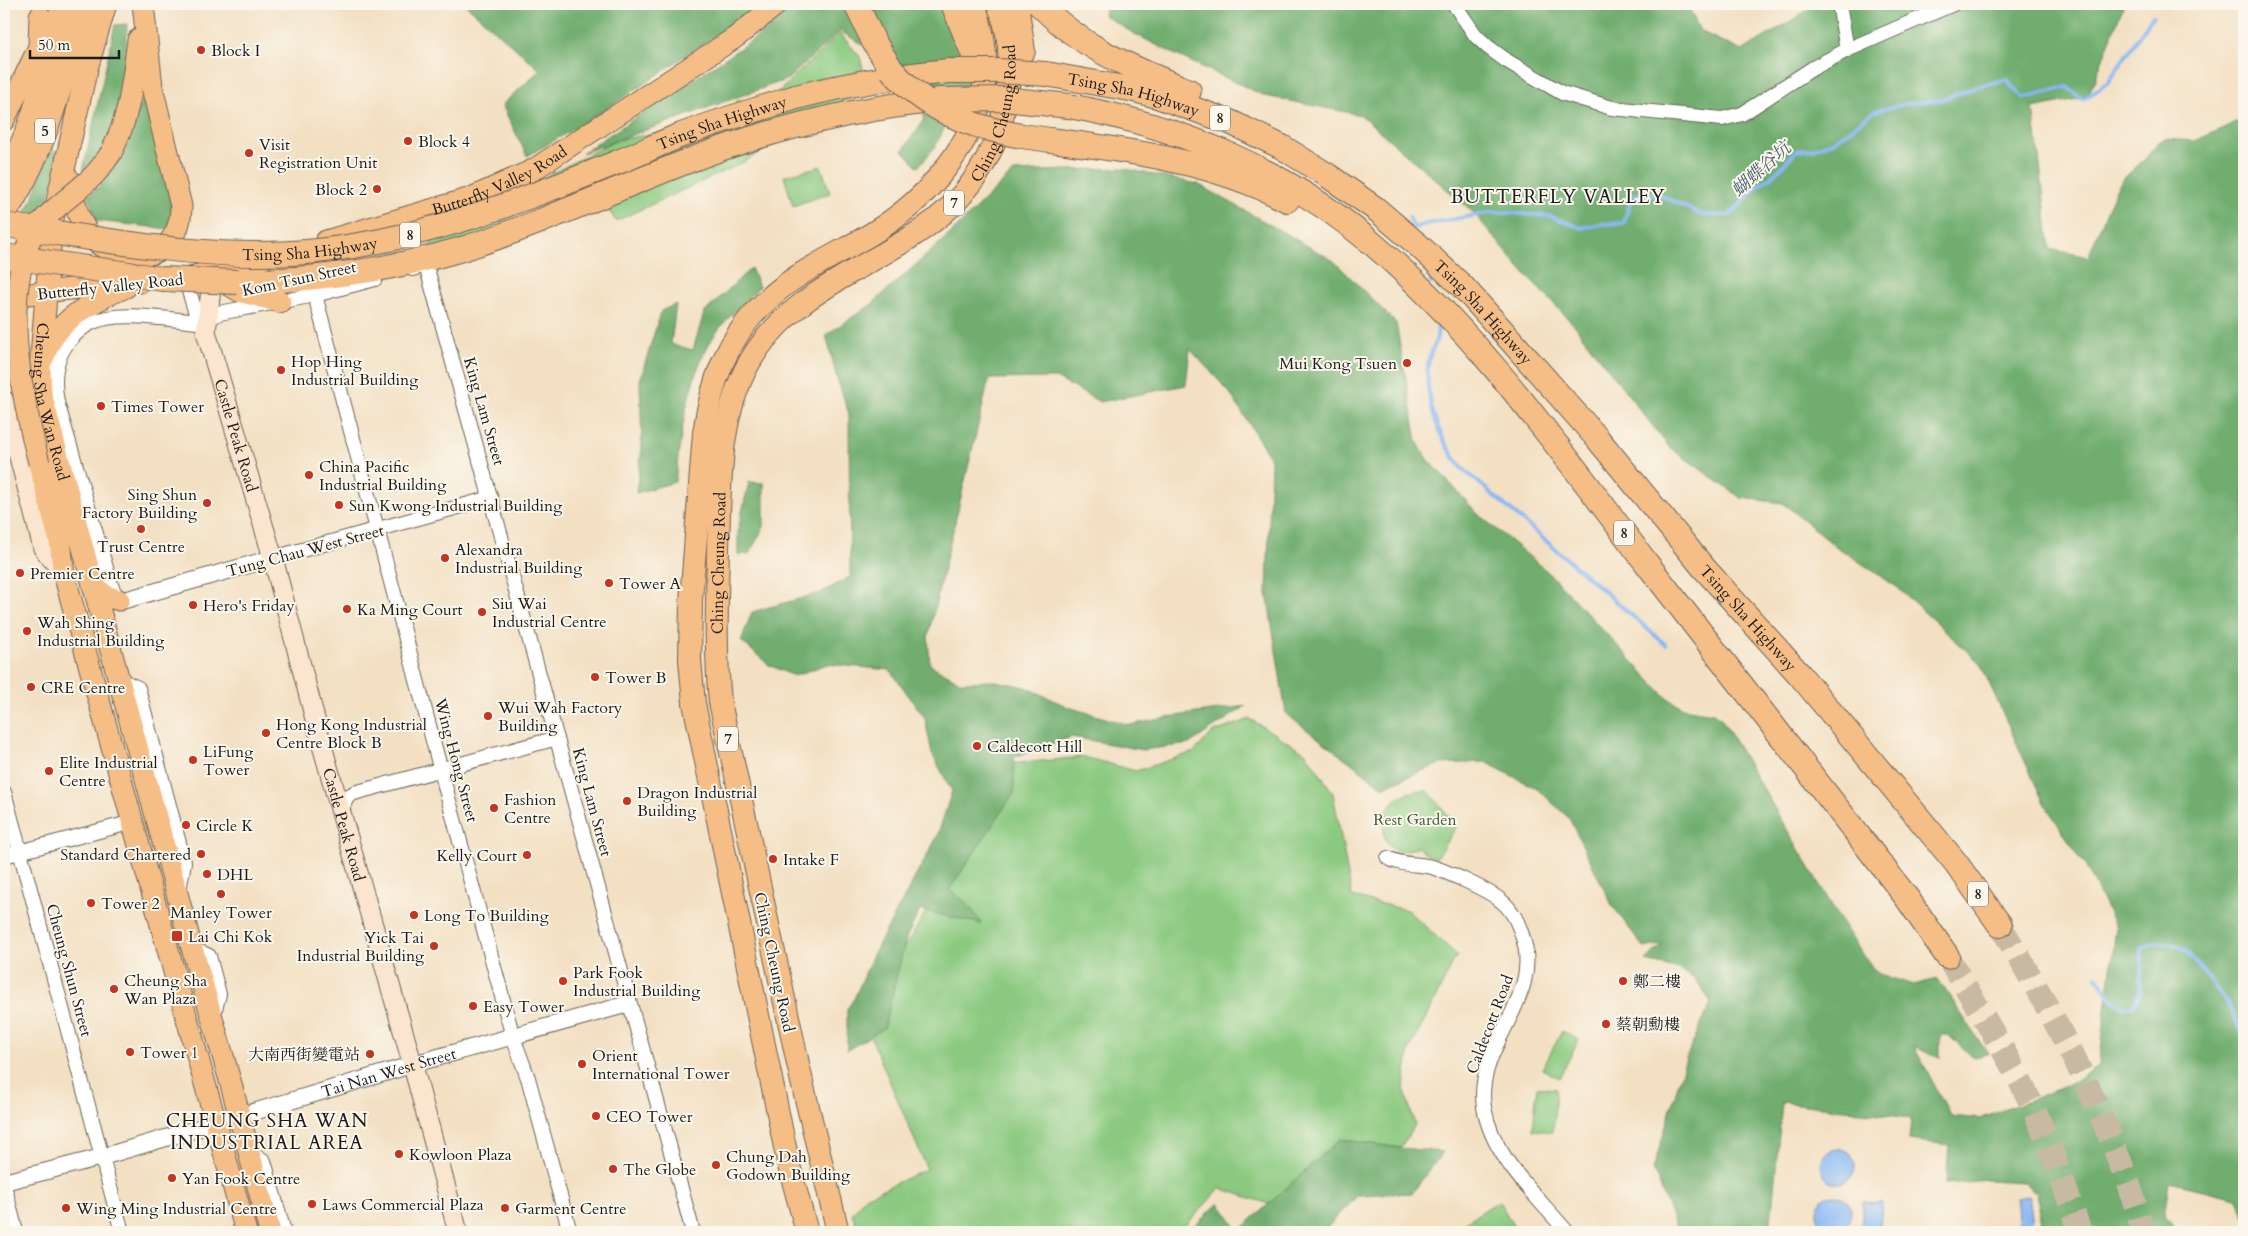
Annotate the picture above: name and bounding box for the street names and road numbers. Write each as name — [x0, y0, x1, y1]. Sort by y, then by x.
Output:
street label: Ching Cheung Road — [966, 43, 1022, 187]
street label: Tsing Sha Highway — [1066, 68, 1203, 122]
street label: Tsing Sha Highway — [654, 91, 790, 156]
road number: 8 — [1210, 106, 1230, 130]
road number: 5 — [35, 118, 55, 144]
street label: Butterfly Valley Road — [429, 140, 572, 221]
road number: 7 — [944, 190, 964, 216]
road number: 8 — [400, 222, 420, 248]
street label: Tsing Sha Highway — [242, 232, 380, 266]
street label: Tsing Sha Highway — [1429, 255, 1537, 370]
street label: Kom Tsun Street — [240, 256, 358, 302]
street label: Butterfly Valley Road — [36, 268, 185, 306]
street label: Cheung Sha Wan Road — [28, 322, 74, 484]
street label: King Lam Street — [458, 355, 510, 468]
street label: Castle Peak Road — [208, 376, 263, 495]
street label: Ching Cheung Road — [707, 491, 732, 634]
street label: Tung Chau West Street — [224, 519, 386, 583]
road number: 8 — [1614, 520, 1634, 546]
street label: Tsing Sha Highway — [1694, 561, 1802, 677]
street label: Wing Hong Street — [429, 695, 483, 825]
road number: 7 — [718, 726, 738, 752]
street label: King Lam Street — [567, 745, 617, 859]
street label: Castle Peak Road — [317, 765, 370, 884]
road number: 8 — [1968, 882, 1988, 906]
street label: Ching Cheung Road — [748, 890, 800, 1035]
street label: Cheung Shun Street — [41, 901, 97, 1039]
street label: Caldecott Road — [1461, 971, 1519, 1077]
street label: Tai Nan West Street — [319, 1043, 459, 1103]

